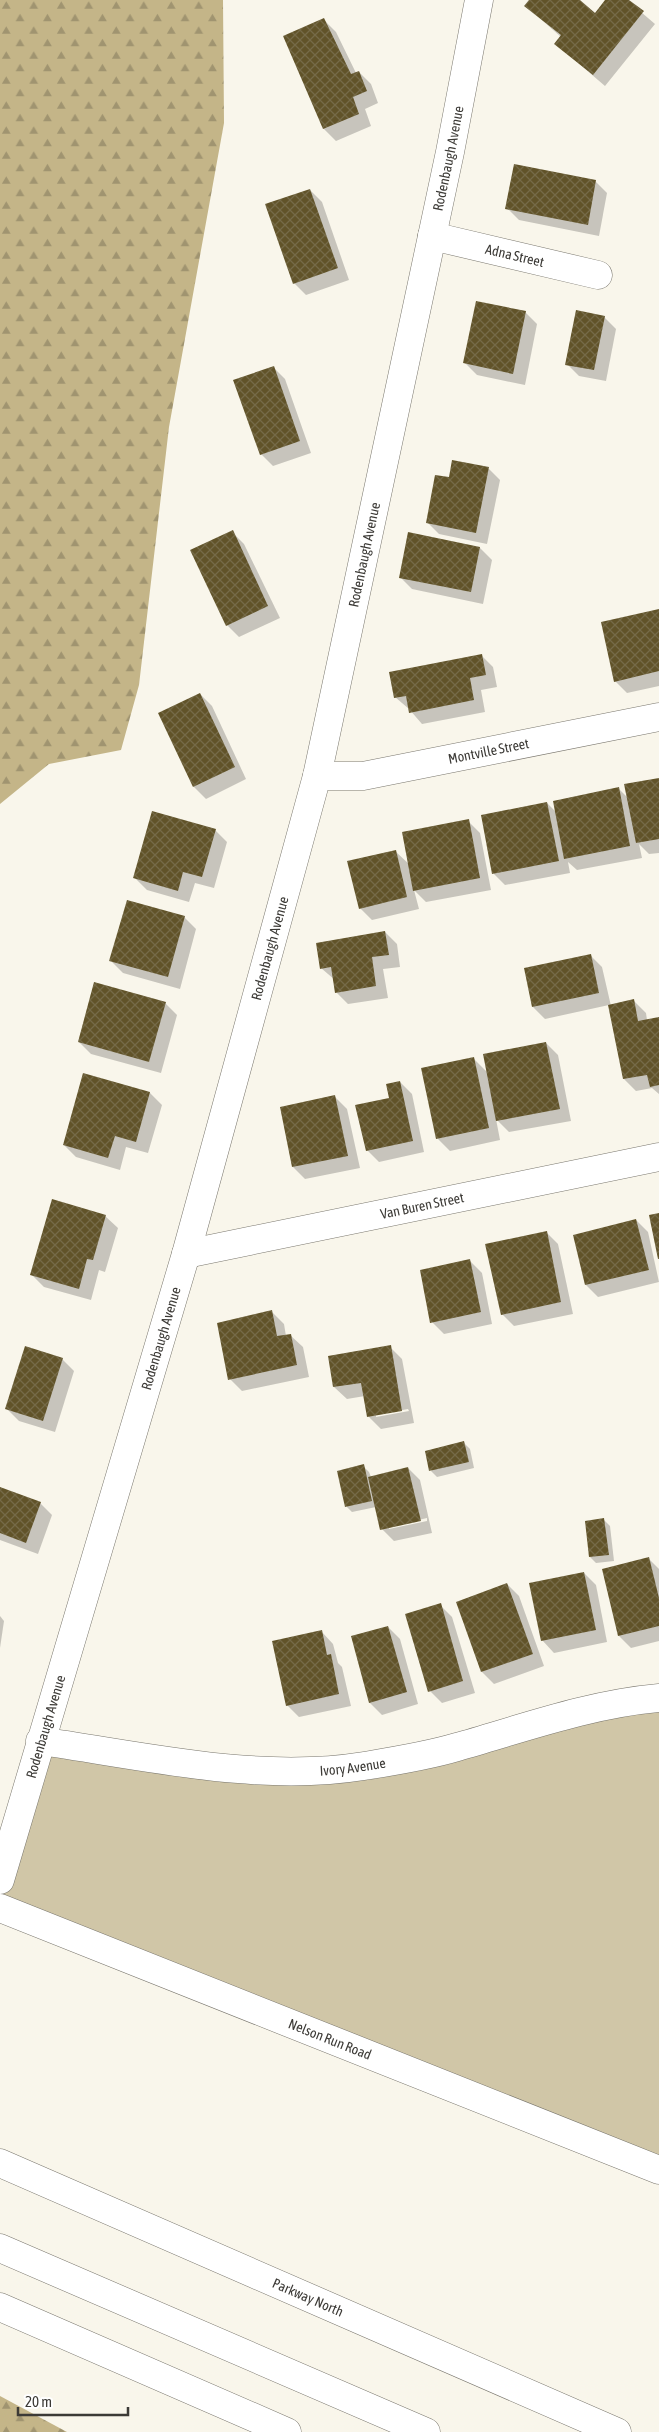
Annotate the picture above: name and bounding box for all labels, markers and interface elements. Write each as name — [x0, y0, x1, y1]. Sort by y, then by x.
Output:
street label: Rodenbaugh Avenue — [430, 105, 467, 212]
street label: Adna Street — [484, 241, 546, 270]
street label: Rodenbaugh Avenue — [345, 501, 383, 609]
street label: Montville Street — [447, 735, 530, 767]
street label: Rodenbaugh Avenue — [248, 895, 292, 1002]
street label: Van Buren Street — [379, 1189, 465, 1222]
street label: Rodenbaugh Avenue — [138, 1285, 184, 1392]
street label: Rodenbaugh Avenue — [23, 1673, 68, 1780]
street label: Ivory Avenue — [319, 1755, 387, 1779]
street label: Nelson Run Road — [286, 2015, 374, 2063]
street label: Parkway North — [270, 2275, 346, 2320]
scale bar — [18, 2384, 128, 2416]
text: 20 m — [25, 2393, 52, 2410]

